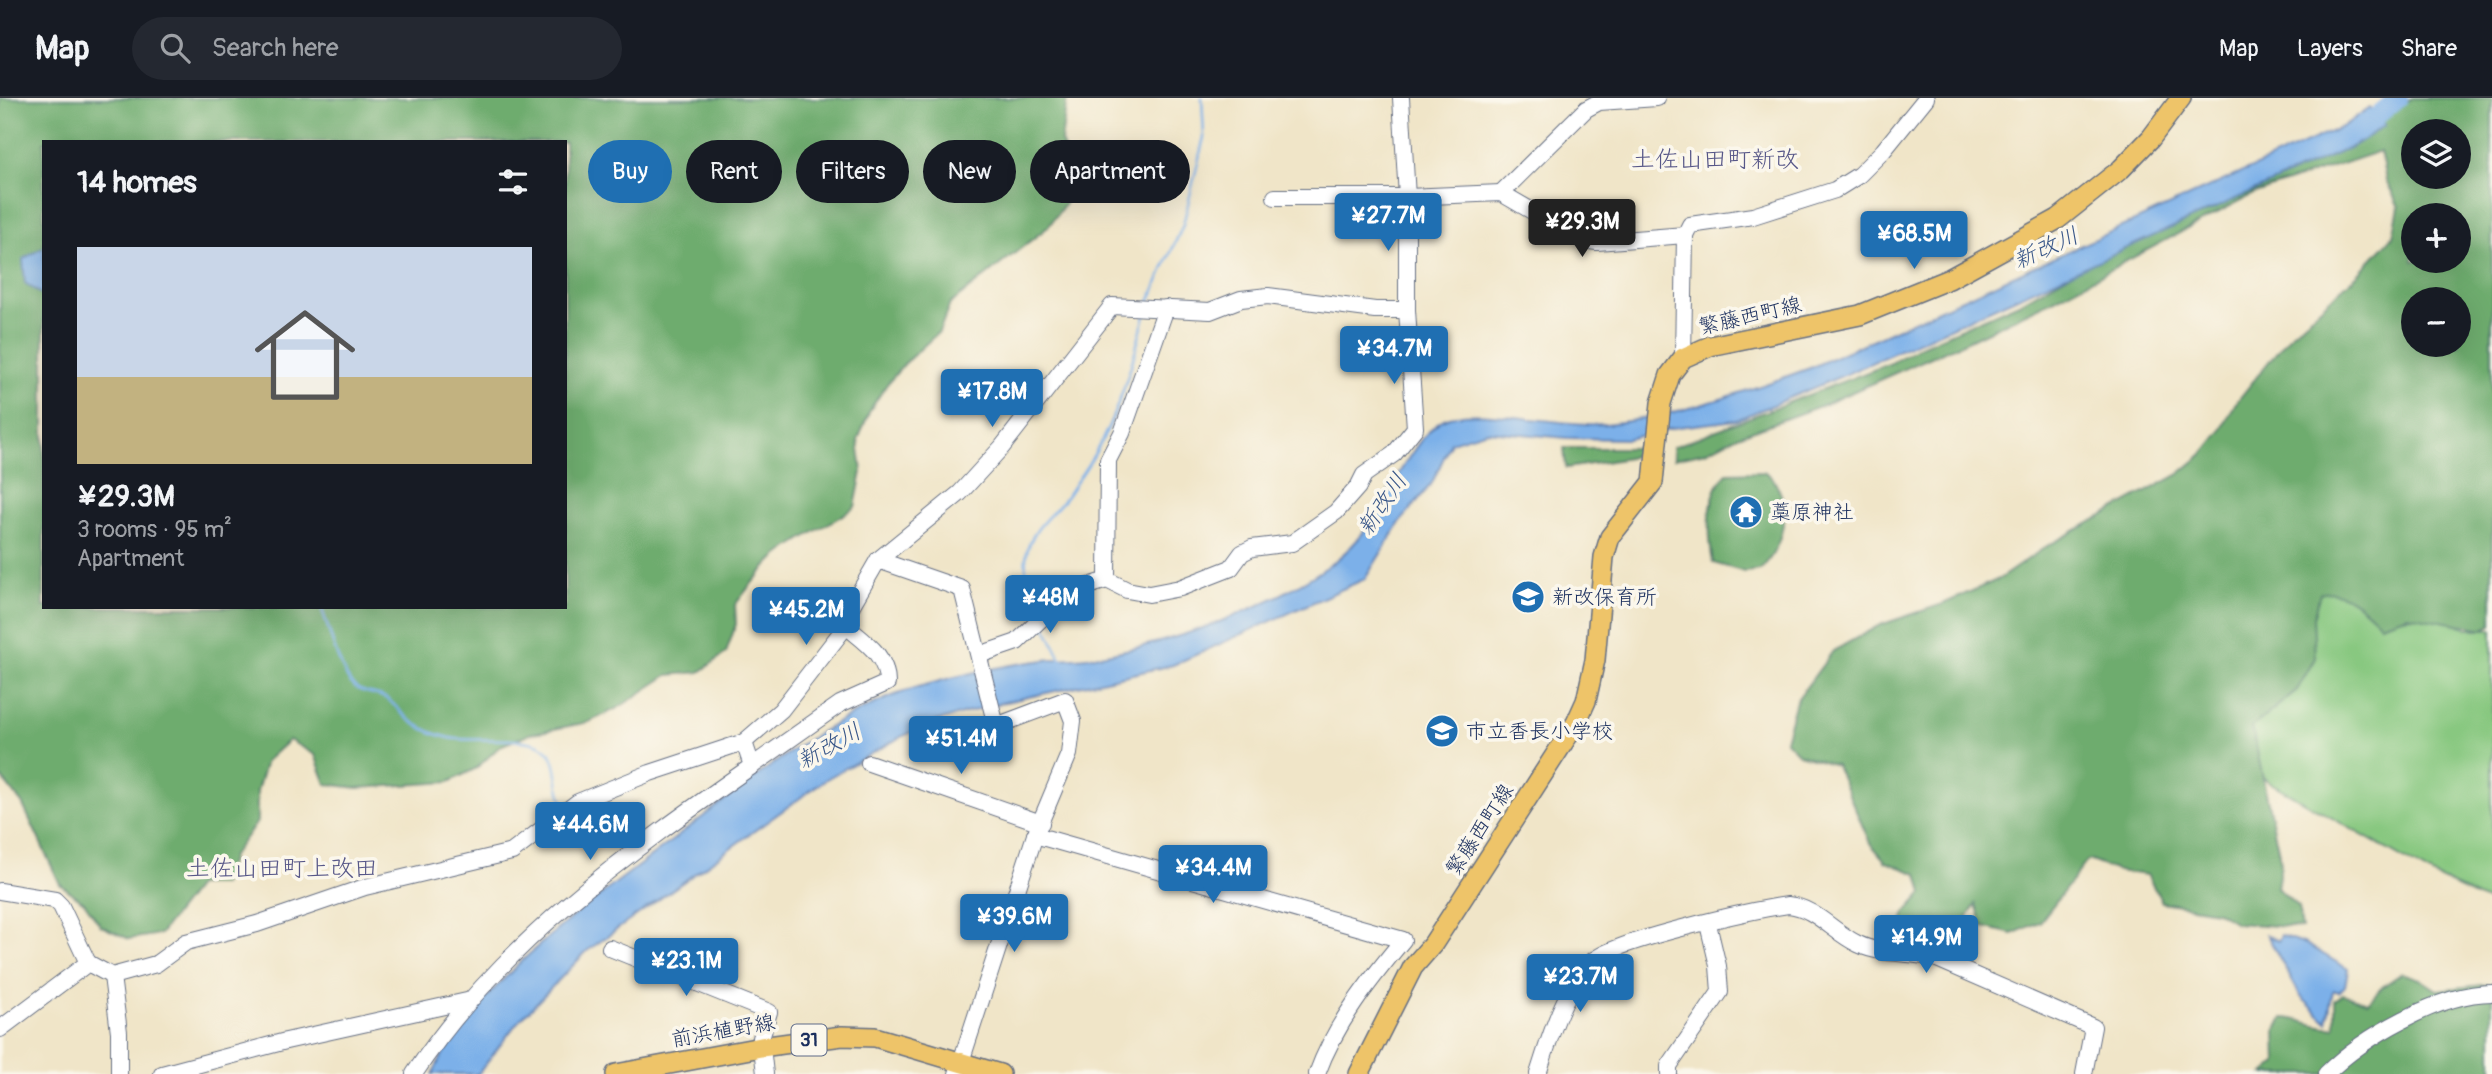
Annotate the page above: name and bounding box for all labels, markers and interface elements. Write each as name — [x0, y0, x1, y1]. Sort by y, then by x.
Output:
search box — [132, 17, 622, 80]
text: Map — [35, 28, 90, 69]
icon: search — [156, 29, 194, 67]
text: Search here — [212, 32, 339, 64]
text: Map — [2219, 34, 2259, 63]
text: Layers — [2297, 34, 2363, 63]
text: Share — [2401, 34, 2457, 63]
map controls — [2401, 119, 2471, 357]
button: layers — [2401, 119, 2471, 189]
chip: Buy — [588, 140, 672, 203]
chip: Rent — [686, 140, 782, 203]
chip: Filters — [796, 140, 909, 203]
chip: New — [923, 140, 1016, 203]
chip: Apartment — [1030, 140, 1190, 203]
district label: 土佐山田町新改 — [1631, 145, 1799, 174]
icon: filters — [494, 163, 532, 201]
text: 14 homes — [77, 164, 197, 201]
pin: ¥27.7M — [1331, 194, 1445, 253]
pin: ¥29.3M — [1525, 200, 1639, 259]
text: ¥27.7M — [1351, 201, 1425, 230]
button: + — [2401, 203, 2471, 273]
text: ¥29.3M — [1544, 207, 1620, 236]
pin: ¥68.5M — [1857, 212, 1971, 271]
text: ¥68.5M — [1876, 219, 1952, 248]
water label: 新改川 — [2009, 221, 2083, 275]
button: − — [2401, 287, 2471, 357]
street label: 繁藤西町線 — [1696, 291, 1804, 341]
icon: home — [242, 292, 368, 418]
pin: ¥34.7M — [1337, 327, 1451, 386]
text: ¥34.7M — [1356, 334, 1432, 363]
pin: ¥17.8M — [935, 370, 1049, 429]
text: ¥17.8M — [957, 377, 1027, 406]
water label: 新改川 — [1351, 467, 1413, 541]
text: ¥29.3M — [77, 478, 175, 515]
temple icon: 藁原神社 — [1727, 493, 1765, 531]
place label: 藁原神社 — [1770, 499, 1854, 526]
text: 3 rooms · 95 m² — [77, 515, 232, 544]
text: Apartment — [77, 544, 184, 573]
pin: ¥48M — [1009, 575, 1091, 635]
school or university icon: 新改保育所 — [1509, 578, 1547, 616]
text: ¥48M — [1021, 583, 1079, 612]
place label: 新改保育所 — [1552, 584, 1657, 611]
pin: ¥45.2M — [749, 588, 863, 647]
text: ¥45.2M — [768, 595, 844, 624]
school or university icon: 市立香長小学校 — [1423, 712, 1461, 750]
pin: ¥51.4M — [904, 716, 1018, 776]
water label: 新改川 — [792, 717, 866, 775]
place label: 市立香長小学校 — [1466, 718, 1613, 745]
text: ¥51.4M — [925, 724, 997, 753]
street label: 繁藤西町線 — [1440, 779, 1520, 881]
pin: ¥44.6M — [533, 802, 647, 862]
text: ¥44.6M — [551, 810, 629, 839]
pin: ¥34.4M — [1156, 846, 1270, 905]
text: ¥34.4M — [1174, 853, 1252, 882]
district label: 土佐山田町上改田 — [186, 854, 378, 883]
pin: ¥39.6M — [957, 894, 1071, 954]
text: ¥39.6M — [976, 902, 1052, 931]
pin: ¥14.9M — [1869, 916, 1983, 975]
text: ¥14.9M — [1890, 923, 1962, 952]
pin: ¥23.1M — [629, 939, 743, 998]
text: ¥23.1M — [650, 946, 722, 975]
pin: ¥23.7M — [1523, 954, 1637, 1014]
text: ¥23.7M — [1543, 962, 1617, 991]
street label: 前浜植野線 — [669, 1009, 777, 1053]
road number: 31 — [792, 1024, 826, 1056]

